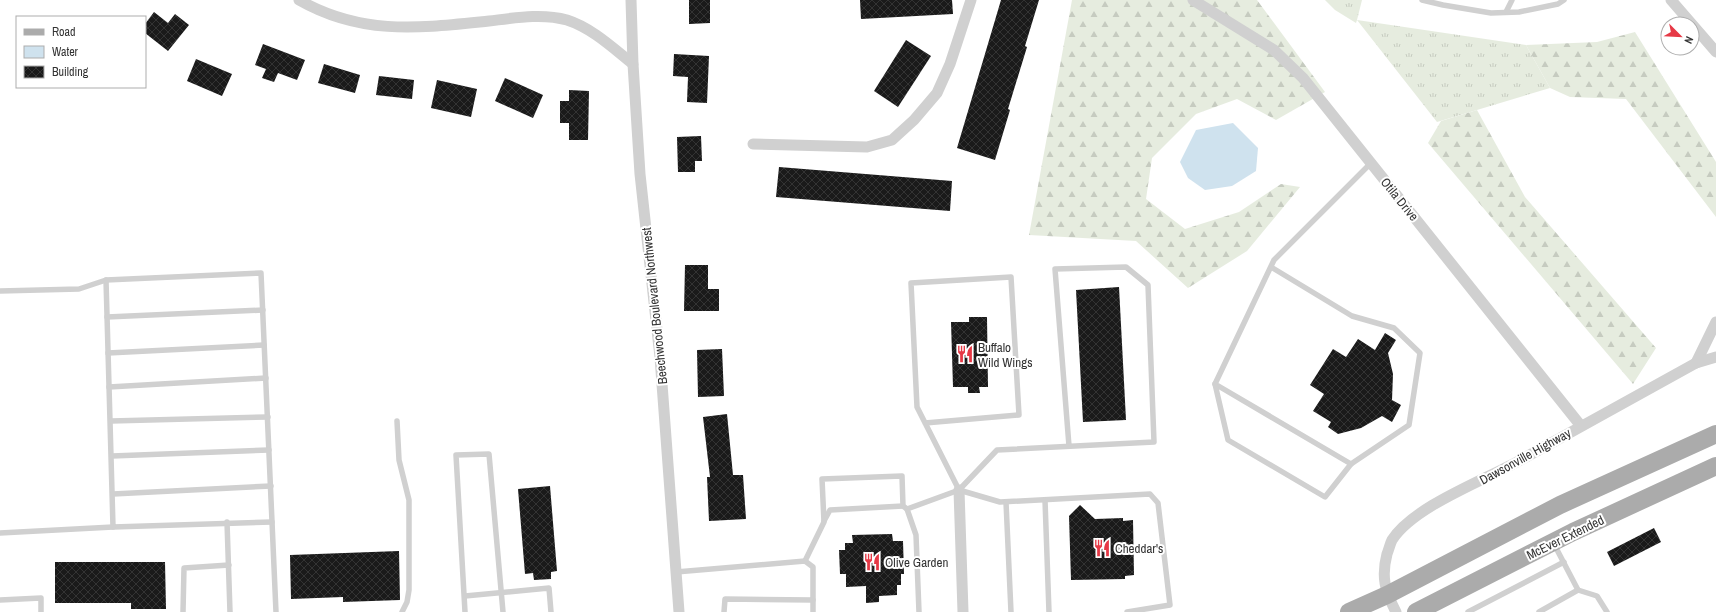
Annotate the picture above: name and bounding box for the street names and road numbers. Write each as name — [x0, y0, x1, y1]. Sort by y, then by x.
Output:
street label: Otila Drive — [1377, 174, 1422, 225]
street label: Beechwood Boulevard Northwest — [638, 227, 671, 385]
street label: Dawsonville Highway — [1477, 424, 1575, 489]
street label: McEver Extended — [1524, 511, 1607, 564]

